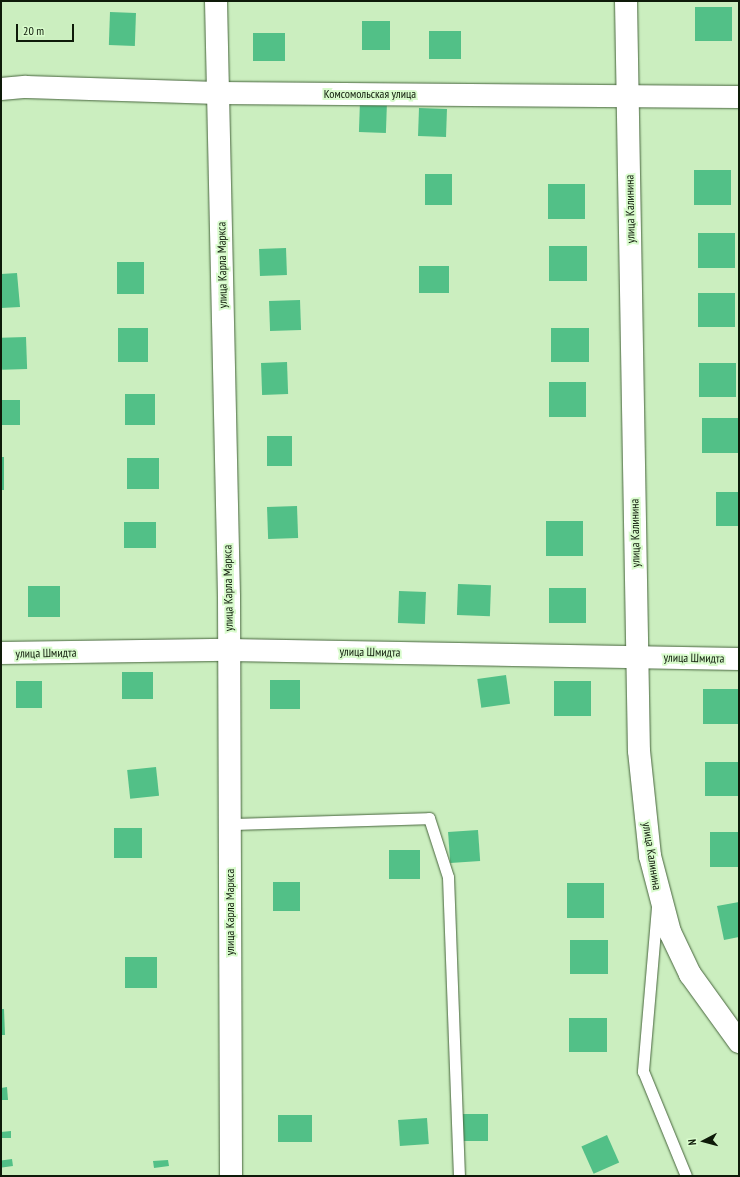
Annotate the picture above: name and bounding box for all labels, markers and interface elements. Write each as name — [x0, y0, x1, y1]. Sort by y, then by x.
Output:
scale bar — [18, 16, 76, 42]
text: 20 m — [23, 23, 44, 38]
street label: Комсомольская улица — [324, 87, 416, 101]
street label: улица Калинина — [622, 175, 638, 243]
street label: улица Карла Маркса — [214, 222, 230, 308]
street label: улица Калинина — [627, 499, 643, 567]
street label: улица Карла Маркса — [220, 545, 236, 631]
street label: улица Шмидта — [339, 644, 401, 660]
street label: улица Шмидта — [15, 645, 77, 661]
street label: улица Шмидта — [663, 650, 725, 666]
street label: улица Калинина — [640, 821, 664, 891]
street label: улица Карла Маркса — [223, 869, 237, 955]
north arrow — [684, 1121, 724, 1161]
text: N — [685, 1139, 699, 1146]

